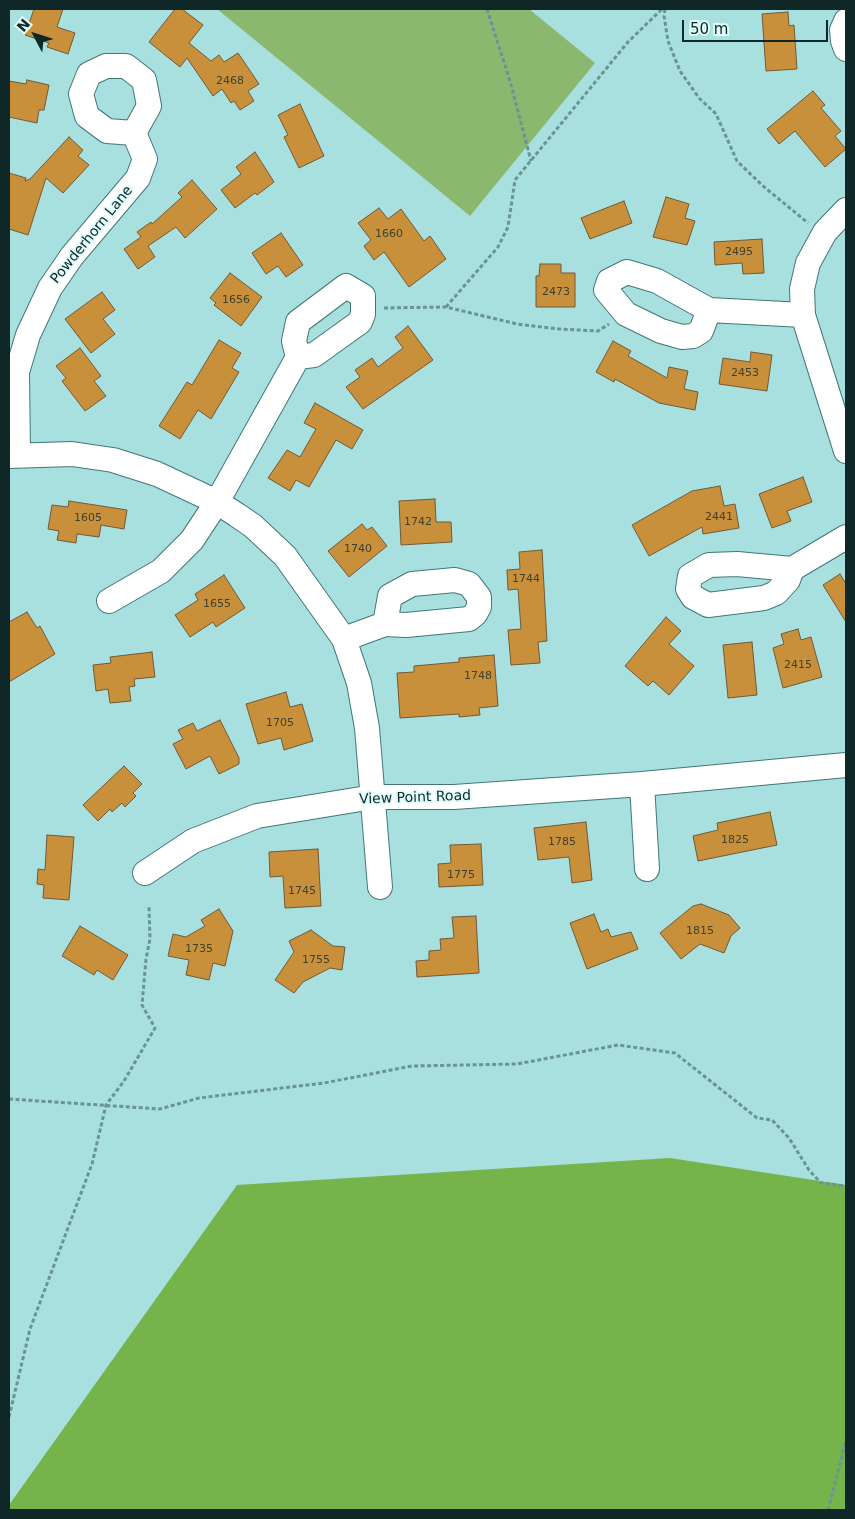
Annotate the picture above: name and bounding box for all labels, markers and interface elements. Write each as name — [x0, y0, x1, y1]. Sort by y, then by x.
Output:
north arrow — [10, 10, 60, 60]
scale bar — [685, 10, 831, 42]
text: N — [14, 16, 33, 35]
text: 50 m — [690, 20, 728, 38]
house number: 2468 — [216, 74, 244, 88]
street label: Powderhorn Lane — [47, 183, 137, 287]
house number: 1660 — [375, 227, 403, 241]
house number: 2495 — [725, 245, 753, 259]
house number: 2473 — [542, 285, 570, 299]
house number: 1656 — [222, 293, 250, 307]
house number: 2453 — [731, 366, 759, 380]
house number: 2441 — [705, 510, 733, 524]
house number: 1605 — [74, 511, 102, 525]
house number: 1742 — [404, 515, 432, 529]
house number: 1740 — [344, 542, 372, 556]
house number: 1744 — [512, 572, 540, 586]
house number: 1655 — [203, 597, 231, 611]
house number: 2415 — [784, 658, 812, 672]
house number: 1748 — [464, 669, 492, 683]
house number: 1705 — [266, 716, 294, 730]
street label: View Point Road — [359, 788, 471, 808]
house number: 1825 — [721, 833, 749, 847]
house number: 1785 — [548, 835, 576, 849]
house number: 1775 — [447, 868, 475, 882]
house number: 1745 — [288, 884, 316, 898]
house number: 1815 — [686, 924, 714, 938]
house number: 1735 — [185, 942, 213, 956]
house number: 1755 — [302, 953, 330, 967]

